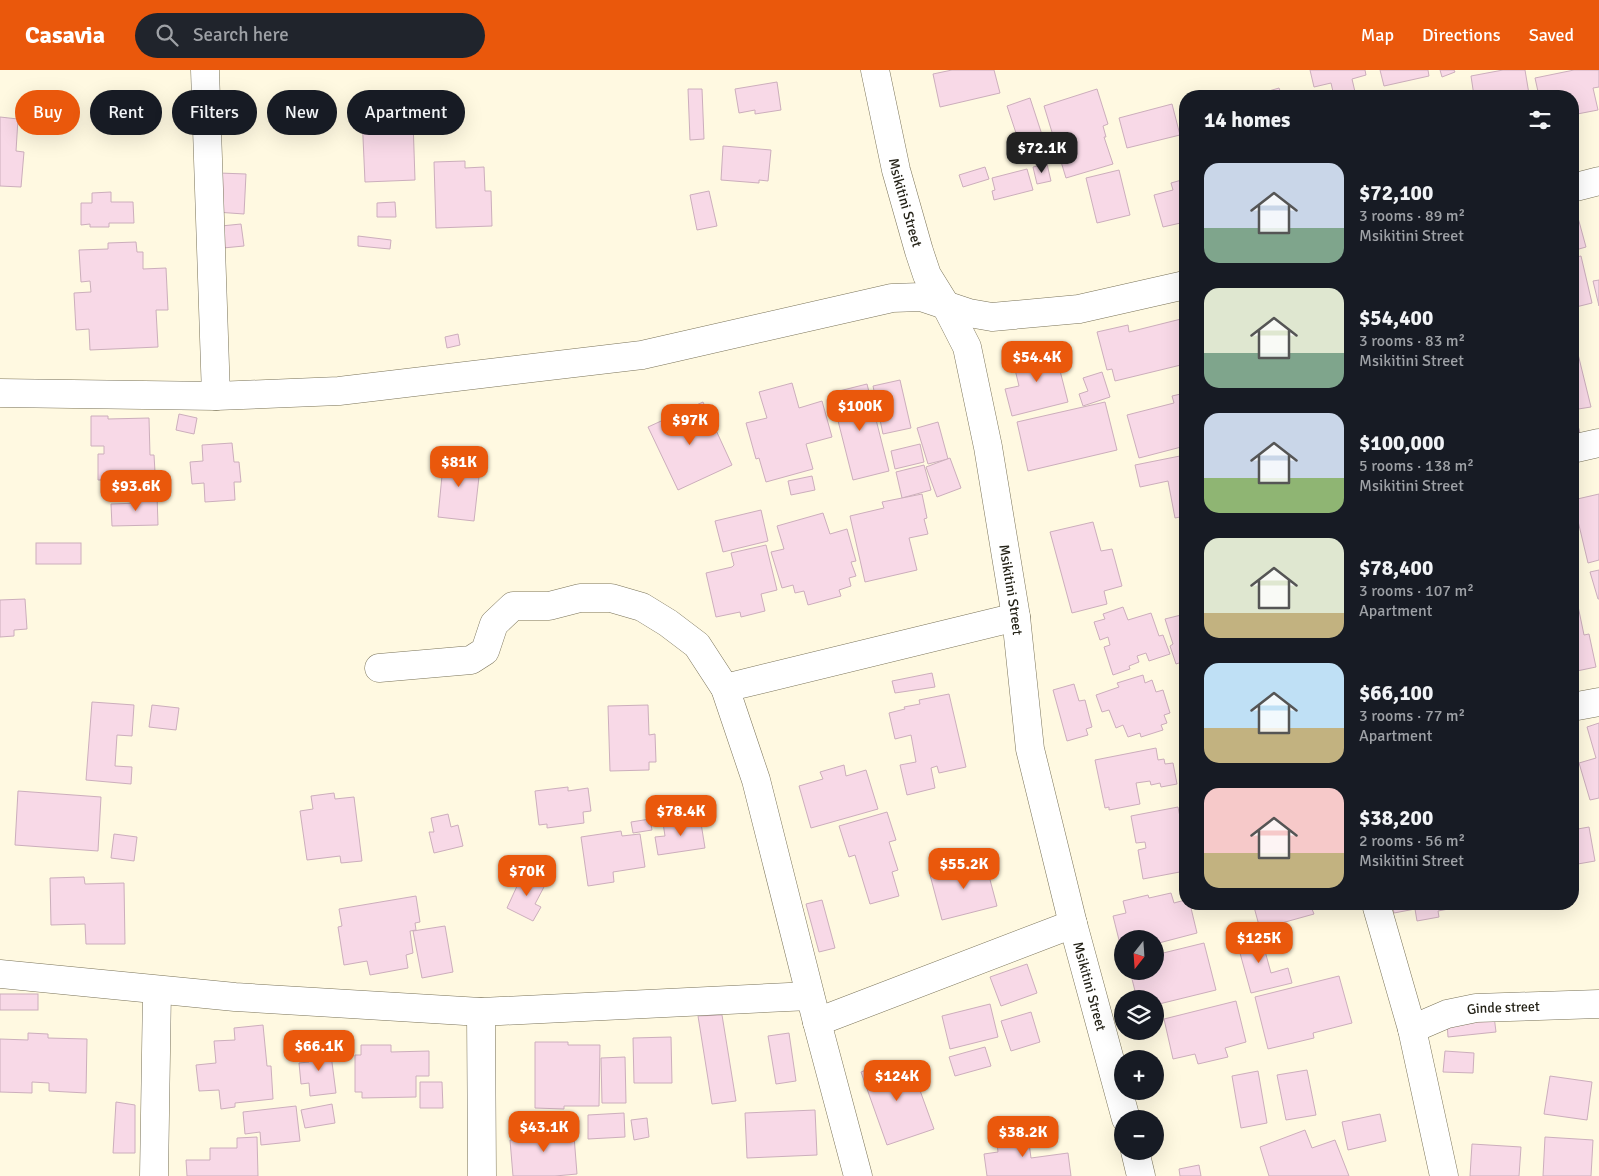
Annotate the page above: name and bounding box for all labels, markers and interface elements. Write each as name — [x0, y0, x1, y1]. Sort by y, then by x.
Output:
search box — [135, 13, 485, 58]
text: Casavia — [25, 20, 105, 50]
icon: search — [153, 21, 181, 49]
text: Search here — [193, 23, 289, 47]
text: Map — [1361, 24, 1394, 46]
text: Directions — [1422, 24, 1501, 46]
text: Saved — [1529, 24, 1574, 46]
chip: Buy — [15, 90, 80, 135]
chip: Rent — [90, 90, 162, 135]
chip: Filters — [172, 90, 257, 135]
chip: New — [267, 90, 337, 135]
chip: Apartment — [347, 90, 465, 135]
icon: filters — [1526, 106, 1554, 134]
text: 14 homes — [1204, 107, 1290, 133]
pin: $72.1K — [1001, 132, 1083, 174]
text: $72.1K — [1017, 138, 1067, 158]
street label: Msikitini Street — [885, 156, 926, 249]
text: $72,100 — [1359, 180, 1433, 206]
icon: home — [1244, 183, 1304, 243]
text: 3 rooms · 89 m² — [1359, 206, 1465, 226]
text: Msikitini Street — [1359, 226, 1464, 246]
text: $54,400 — [1359, 305, 1433, 331]
icon: home — [1244, 308, 1304, 368]
text: 3 rooms · 83 m² — [1359, 331, 1465, 351]
pin: $54.4K — [996, 340, 1078, 383]
text: $54.4K — [1012, 347, 1062, 367]
text: Msikitini Street — [1359, 351, 1464, 371]
pin: $100K — [825, 390, 895, 432]
text: $100K — [838, 396, 882, 416]
pin: $97K — [660, 404, 720, 446]
text: $97K — [672, 410, 708, 430]
text: $100,000 — [1359, 430, 1445, 456]
icon: home — [1244, 433, 1304, 493]
pin: $81K — [429, 446, 489, 488]
text: $81K — [441, 452, 477, 472]
text: 5 rooms · 138 m² — [1359, 456, 1474, 476]
pin: $93.6K — [95, 470, 177, 512]
text: $93.6K — [111, 476, 161, 496]
text: Msikitini Street — [1359, 476, 1464, 496]
street label: Msikitini Street — [996, 543, 1026, 636]
text: $78,400 — [1359, 555, 1433, 581]
icon: home — [1244, 558, 1304, 618]
text: 3 rooms · 107 m² — [1359, 581, 1474, 601]
text: Apartment — [1359, 601, 1432, 621]
text: $66,100 — [1359, 680, 1433, 706]
icon: home — [1244, 683, 1304, 743]
text: 3 rooms · 77 m² — [1359, 706, 1465, 726]
text: Apartment — [1359, 726, 1432, 746]
pin: $78.4K — [640, 794, 722, 837]
text: $78.4K — [656, 801, 706, 821]
text: $38,200 — [1359, 805, 1433, 831]
icon: home — [1244, 808, 1304, 868]
text: 2 rooms · 56 m² — [1359, 831, 1465, 851]
pin: $55.2K — [923, 848, 1005, 890]
text: Msikitini Street — [1359, 851, 1464, 871]
pin: $70K — [497, 854, 557, 897]
text: $55.2K — [939, 854, 989, 874]
text: $70K — [509, 861, 545, 881]
pin: $125K — [1224, 922, 1294, 964]
text: $125K — [1237, 928, 1281, 948]
north arrow — [1114, 930, 1164, 980]
map controls — [1114, 930, 1164, 1160]
street label: Msikitini Street — [1070, 940, 1110, 1033]
button: layers — [1114, 990, 1164, 1040]
street label: Ginde street — [1465, 997, 1540, 1018]
pin: $66.1K — [278, 1030, 360, 1072]
text: $66.1K — [294, 1036, 344, 1056]
button: + — [1114, 1050, 1164, 1100]
pin: $124K — [862, 1060, 932, 1102]
text: $124K — [875, 1066, 919, 1086]
pin: $43.1K — [503, 1110, 585, 1153]
button: − — [1114, 1110, 1164, 1160]
pin: $38.2K — [982, 1116, 1064, 1158]
text: $43.1K — [519, 1117, 569, 1137]
text: $38.2K — [998, 1122, 1048, 1142]

